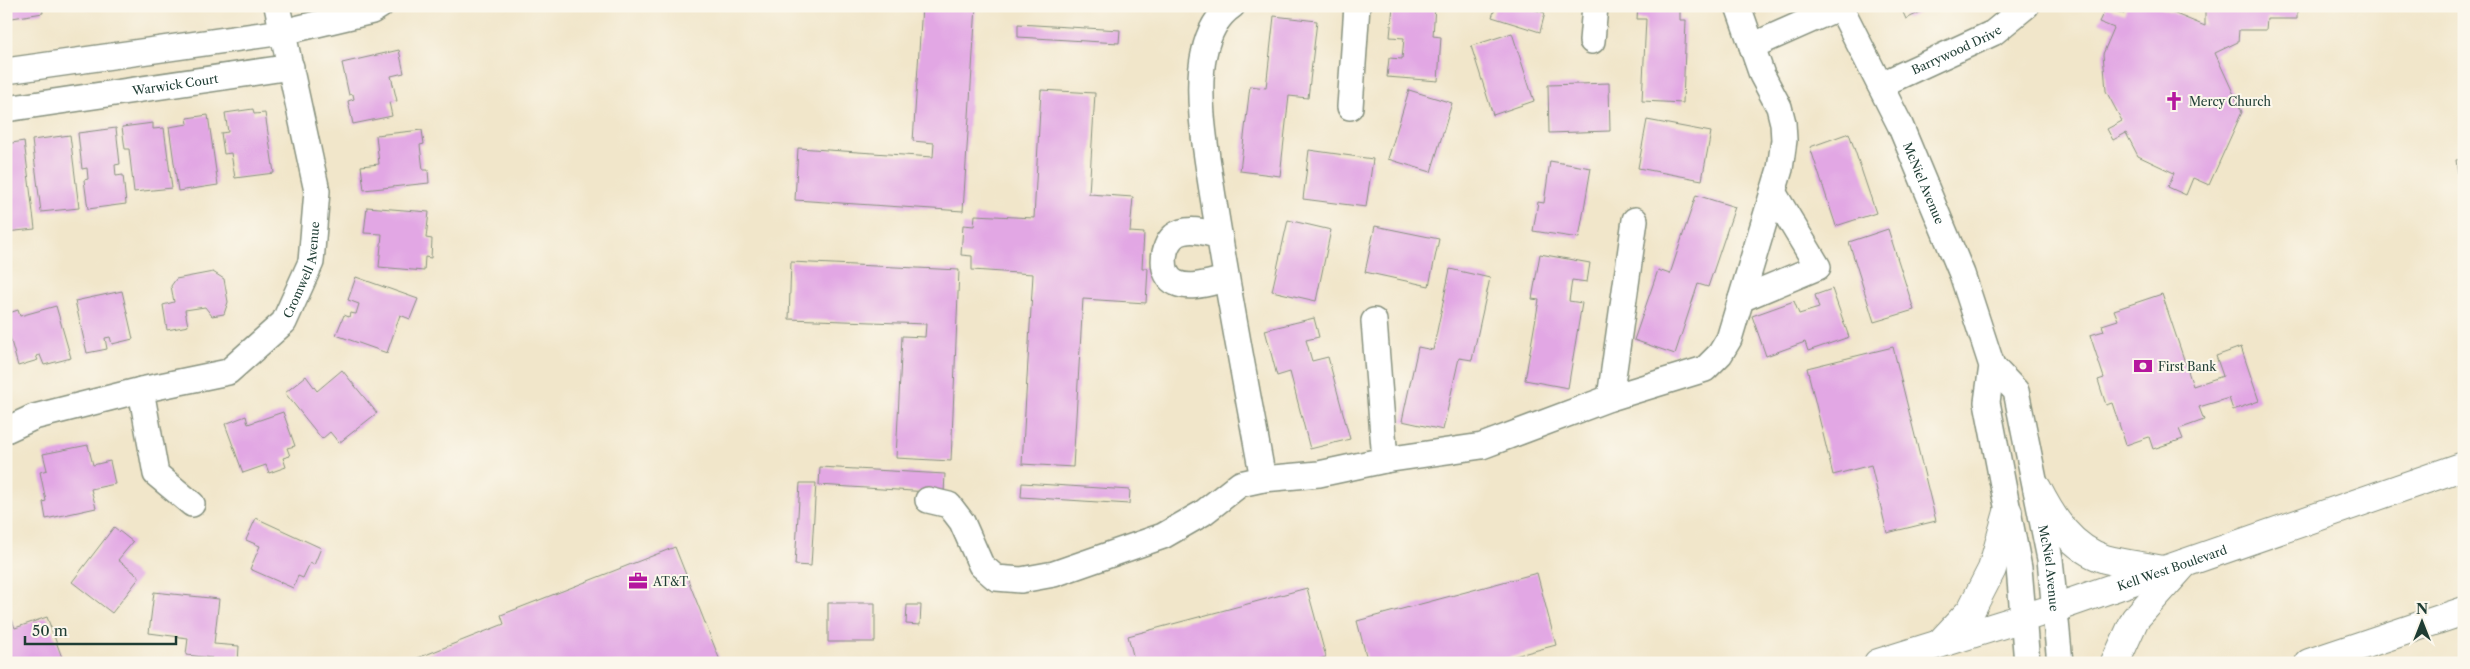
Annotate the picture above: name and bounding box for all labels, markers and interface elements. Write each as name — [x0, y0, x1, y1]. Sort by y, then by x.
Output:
street label: Barrywood Drive — [1909, 22, 2004, 77]
street label: Warwick Court — [130, 70, 220, 98]
church icon: Mercy Church — [2163, 90, 2185, 112]
place label: Mercy Church — [2189, 94, 2271, 109]
street label: McNiel Avenue — [1900, 140, 1948, 226]
street label: Cromwell Avenue — [279, 221, 322, 320]
bank icon: First Bank — [2132, 355, 2154, 377]
place label: First Bank — [2158, 359, 2217, 374]
street label: McNiel Avenue — [2036, 523, 2063, 612]
street label: Kell West Boulevard — [2115, 541, 2229, 593]
office icon: AT&T — [627, 570, 649, 592]
place label: AT&T — [652, 574, 688, 589]
north arrow — [2398, 596, 2448, 646]
text: N — [2416, 600, 2428, 618]
scale bar — [25, 614, 176, 646]
text: 50 m — [32, 621, 68, 640]

